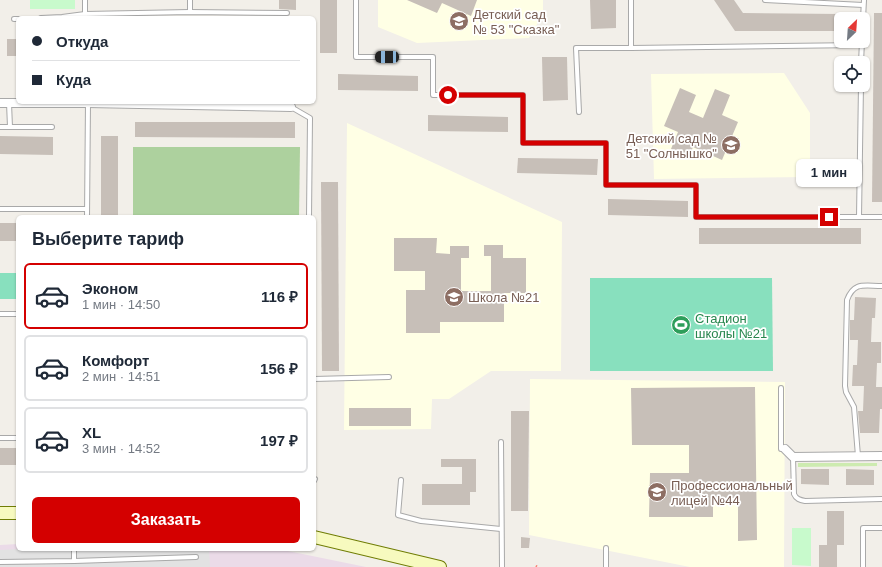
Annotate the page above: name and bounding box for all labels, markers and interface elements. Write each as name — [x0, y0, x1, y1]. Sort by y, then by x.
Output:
place label: Детский сад № 53 "Сказка" — [473, 7, 560, 37]
school or university icon: Детский сад № 53 "Сказка" — [448, 10, 470, 32]
north arrow — [834, 12, 870, 48]
map controls — [834, 12, 870, 92]
text: Откуда — [56, 33, 108, 50]
car — [375, 51, 399, 63]
button: locate — [834, 56, 870, 92]
text: Куда — [56, 71, 91, 88]
route start — [439, 86, 457, 104]
place label: Детский сад № 51 "Солнышко" — [626, 131, 717, 161]
school or university icon: Детский сад № 51 "Солнышко" — [720, 134, 742, 156]
callout: 1 мин — [796, 159, 862, 187]
text: 1 мин — [811, 165, 847, 180]
route end — [820, 208, 838, 226]
text: Выберите тариф — [32, 229, 184, 249]
icon: car — [34, 278, 70, 314]
text: Эконом — [82, 280, 138, 297]
school or university icon: Школа №21 — [443, 286, 465, 308]
text: 116 ₽ — [261, 288, 298, 305]
place label: Школа №21 — [468, 290, 540, 305]
text: 1 мин · 14:50 — [82, 297, 160, 312]
place label: Стадион школы №21 — [695, 311, 767, 341]
sports icon: Стадион школы №21 — [670, 314, 692, 336]
icon: car — [34, 350, 70, 386]
text: Комфорт — [82, 352, 149, 369]
text: 156 ₽ — [260, 360, 298, 377]
text: 2 мин · 14:51 — [82, 369, 160, 384]
icon: car — [34, 422, 70, 458]
text: XL — [82, 424, 101, 441]
text: 197 ₽ — [260, 432, 298, 449]
text: 3 мин · 14:52 — [82, 441, 160, 456]
place label: Профессиональный лицей №44 — [671, 478, 793, 508]
school or university icon: Профессиональный лицей №44 — [646, 481, 668, 503]
button: Заказать — [32, 497, 300, 543]

